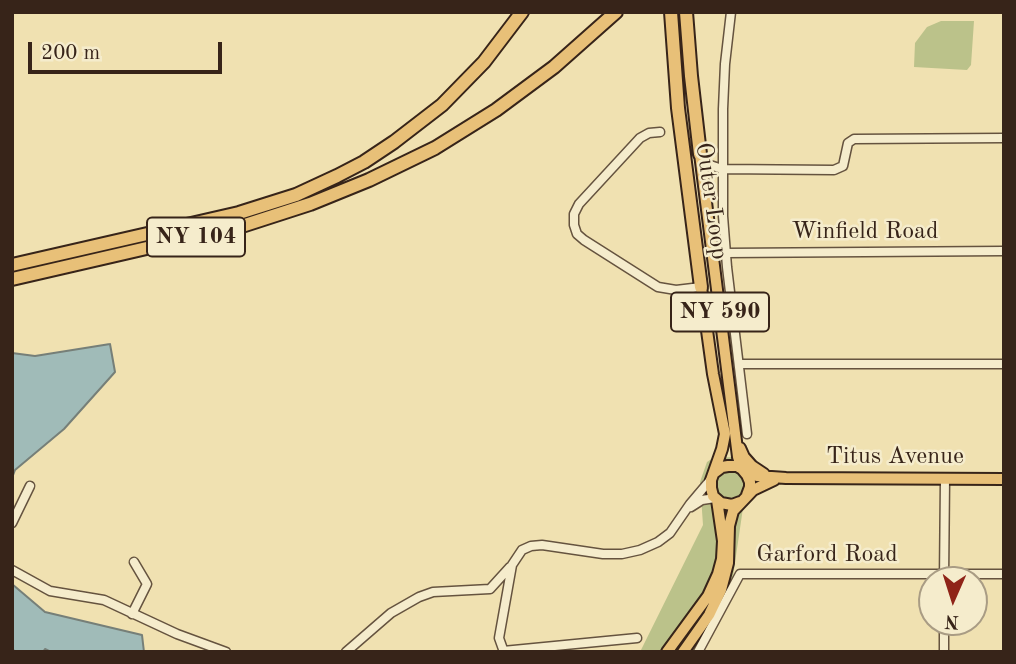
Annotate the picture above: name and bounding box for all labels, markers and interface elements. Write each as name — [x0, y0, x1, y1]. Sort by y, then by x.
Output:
scale bar — [32, 28, 226, 72]
text: 200 m — [41, 43, 100, 64]
street label: Outer Loop — [689, 141, 733, 261]
road number: NY 104 — [147, 218, 245, 256]
street label: Winfield Road — [792, 218, 938, 246]
road number: NY 590 — [671, 292, 769, 332]
street label: Titus Avenue — [826, 443, 964, 471]
street label: Garford Road — [756, 541, 898, 569]
north arrow — [918, 566, 988, 636]
text: N — [944, 611, 960, 630]

